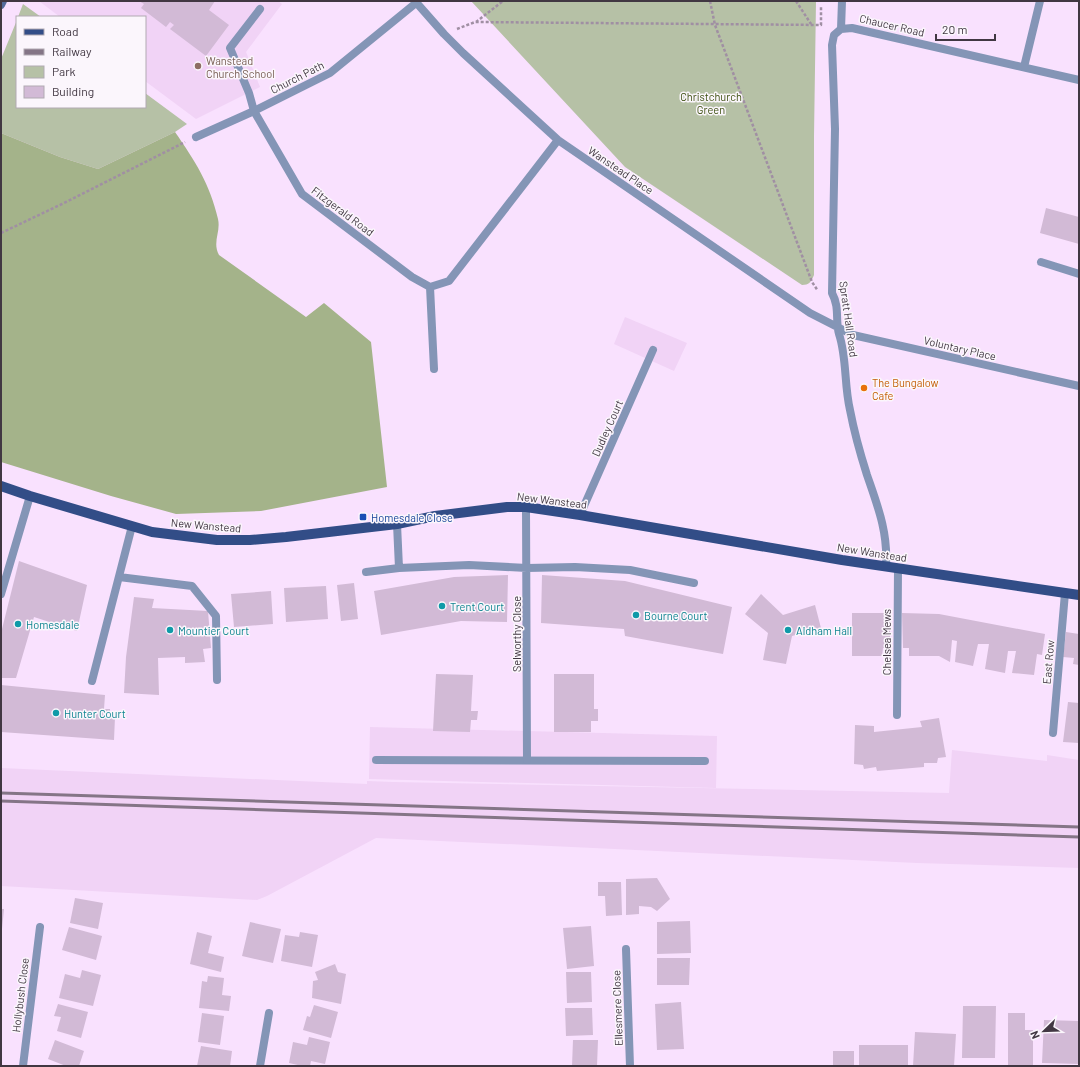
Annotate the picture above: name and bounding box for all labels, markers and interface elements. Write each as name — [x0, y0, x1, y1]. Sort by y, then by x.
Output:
street label: Chaucer Road — [858, 11, 926, 39]
legend — [16, 16, 146, 108]
scale bar — [936, 16, 995, 42]
text: 20 m — [942, 22, 968, 36]
text: Road — [52, 24, 79, 38]
text: Railway — [52, 44, 92, 58]
place label: Wanstead Church School — [206, 54, 275, 80]
street label: Church Path — [268, 58, 326, 96]
marker: Wanstead Church School — [193, 61, 203, 71]
text: Park — [52, 64, 76, 78]
text: Building — [52, 84, 94, 98]
park label: Christchurch Green — [680, 90, 742, 116]
street label: Wanstead Place — [586, 143, 656, 197]
street label: Fitzgerald Road — [309, 183, 377, 239]
street label: Spratt Hall Road — [837, 280, 861, 358]
street label: Voluntary Place — [923, 333, 998, 363]
place label: The Bungalow Cafe — [872, 376, 939, 402]
marker: The Bungalow Cafe — [859, 383, 869, 393]
street label: Dudley Court — [589, 398, 625, 458]
street label: New Wanstead — [516, 489, 588, 511]
place label: Homesdale Close — [371, 511, 453, 524]
marker: Homesdale Close — [358, 512, 368, 522]
street label: New Wanstead — [170, 515, 242, 535]
street label: New Wanstead — [836, 540, 908, 564]
street label: Selworthy Close — [510, 596, 523, 672]
place label: Trent Court — [450, 600, 504, 613]
marker: Trent Court — [437, 601, 447, 611]
place label: Bourne Court — [644, 609, 707, 622]
street label: Chelsea Mews — [880, 609, 893, 675]
marker: Bourne Court — [631, 610, 641, 620]
place label: Homesdale — [26, 618, 79, 631]
marker: Homesdale — [13, 619, 23, 629]
place label: Mountier Court — [178, 624, 249, 637]
place label: Aldham Hall — [796, 624, 852, 637]
marker: Mountier Court — [165, 625, 175, 635]
marker: Aldham Hall — [783, 625, 793, 635]
street label: East Row — [1040, 639, 1056, 685]
place label: Hunter Court — [64, 707, 126, 720]
marker: Hunter Court — [51, 708, 61, 718]
street label: Hollybush Close — [9, 957, 31, 1033]
street label: Ellesmere Close — [609, 970, 625, 1046]
north arrow — [1024, 1011, 1064, 1051]
text: N — [1027, 1029, 1042, 1041]

